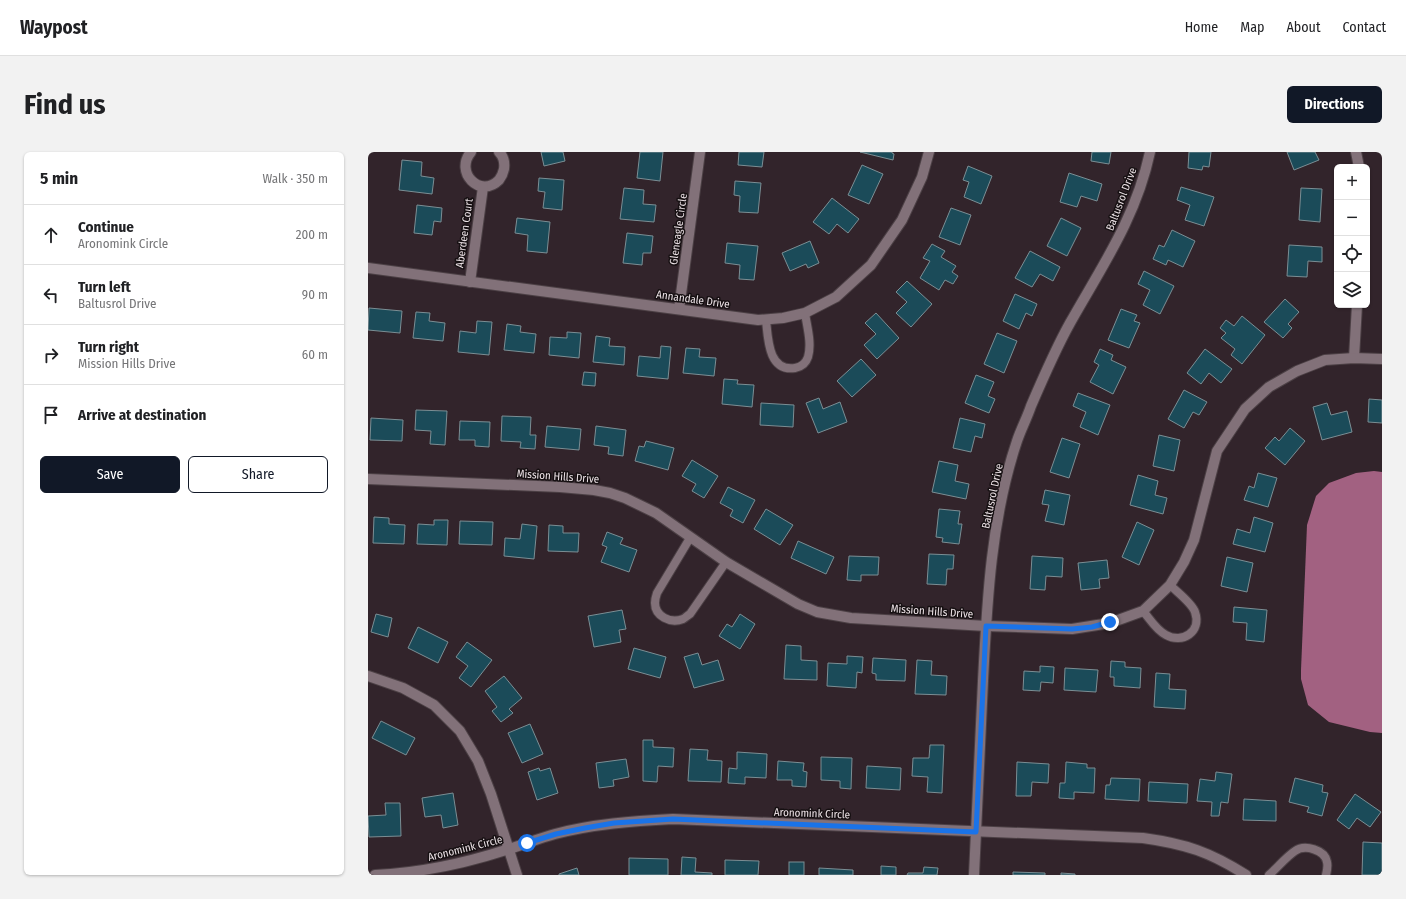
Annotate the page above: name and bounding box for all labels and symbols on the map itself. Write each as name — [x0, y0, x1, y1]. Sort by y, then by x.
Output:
street label: Baltusrol Drive — [1104, 166, 1139, 232]
street label: Gleneagle Circle — [667, 193, 690, 266]
street label: Aberdeen Court — [453, 197, 476, 269]
street label: Annandale Drive — [655, 288, 730, 311]
street label: Baltusrol Drive — [979, 462, 1006, 530]
street label: Mission Hills Drive — [516, 467, 600, 486]
street label: Mission Hills Drive — [890, 602, 974, 621]
route end — [1101, 613, 1119, 631]
street label: Aronomink Circle — [774, 806, 850, 821]
street label: Aronomink Circle — [427, 833, 504, 864]
route start — [518, 834, 536, 852]

